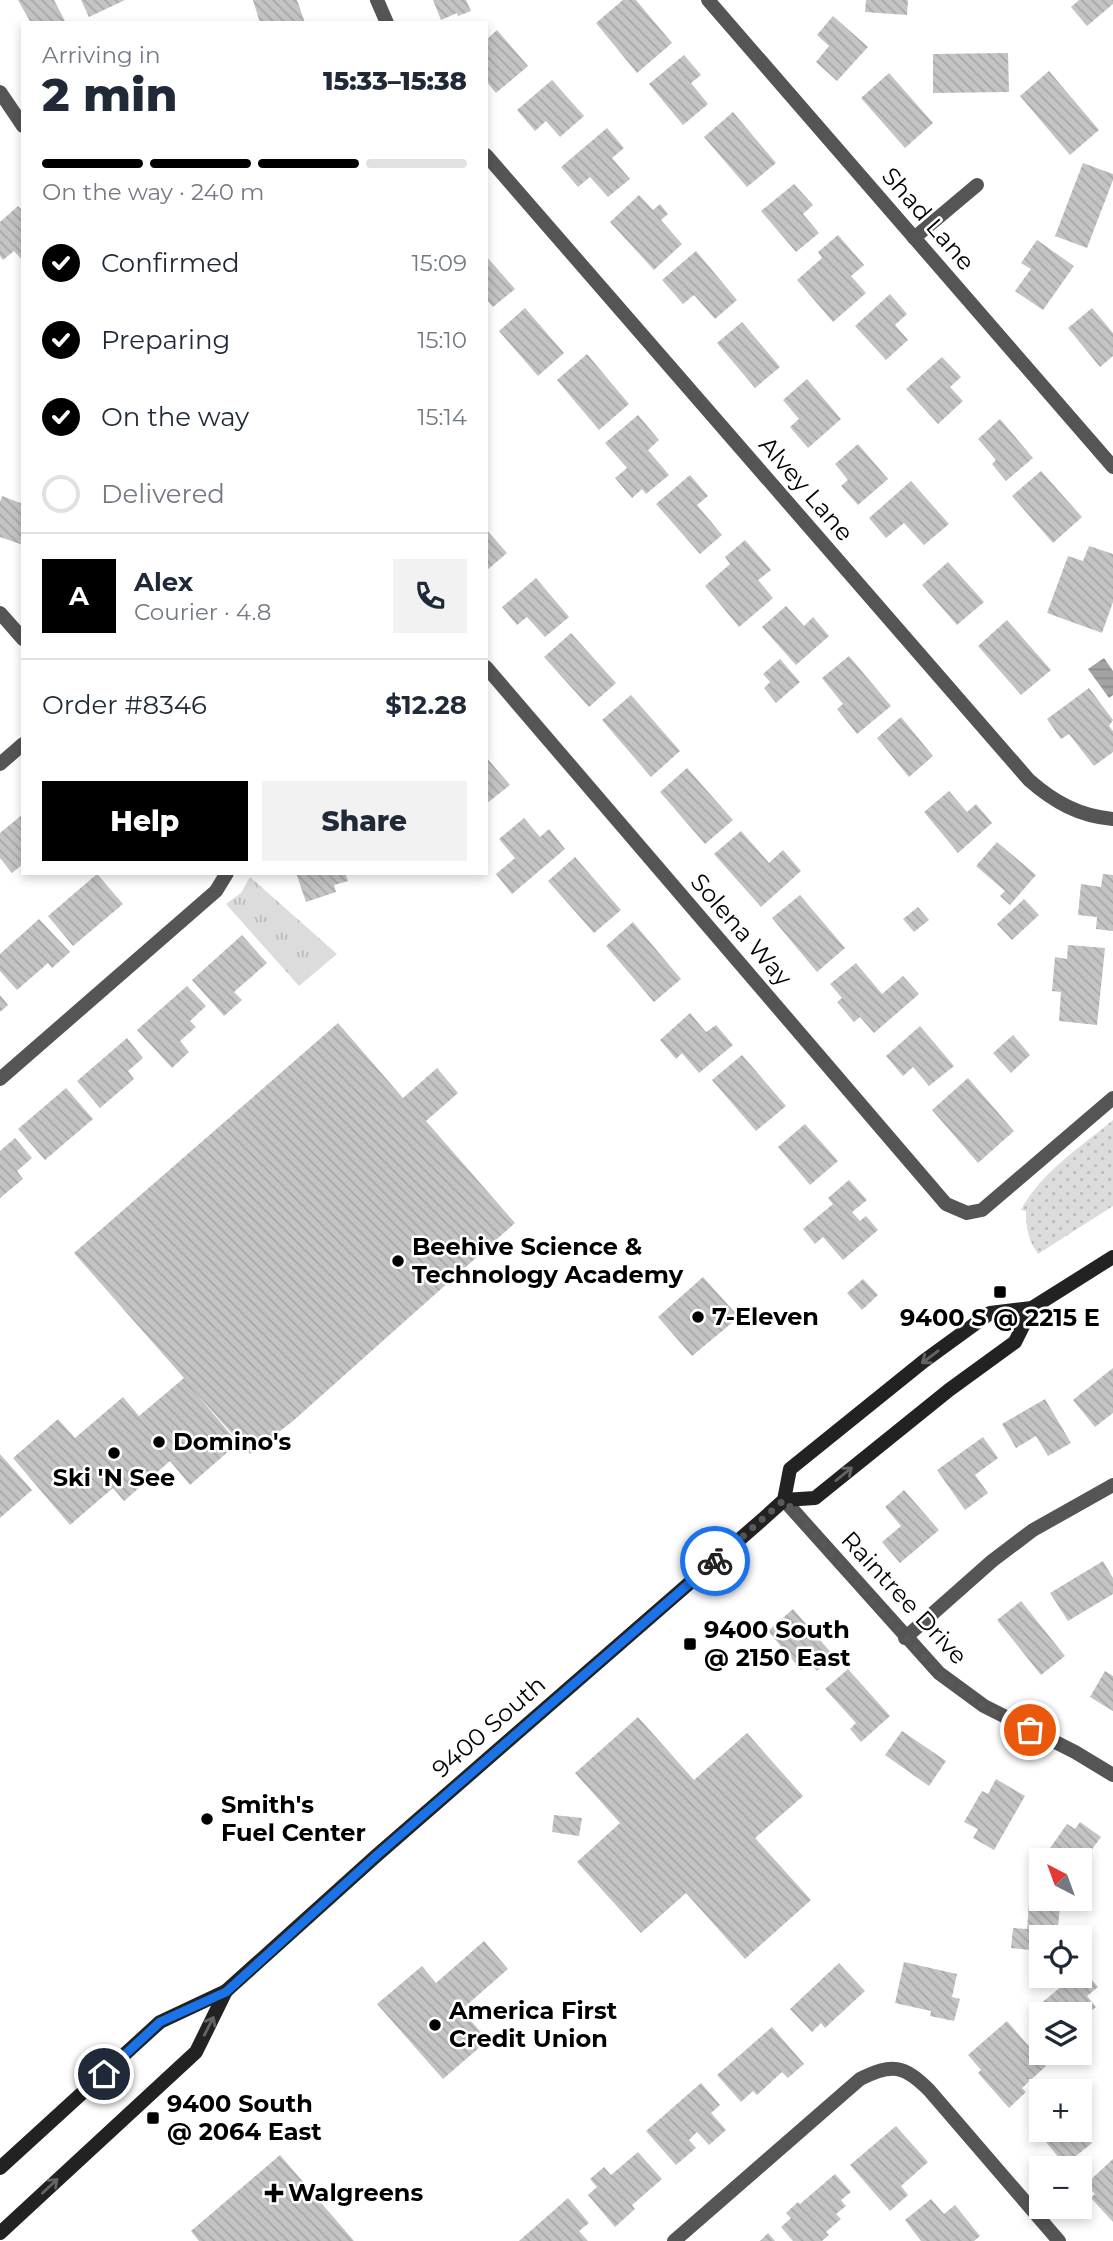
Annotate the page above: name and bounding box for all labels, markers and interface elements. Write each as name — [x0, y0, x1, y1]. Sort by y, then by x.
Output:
text: Arriving in — [42, 41, 161, 69]
text: 15:33–15:38 — [323, 65, 467, 97]
text: 2 min — [42, 66, 177, 123]
street label: Shad Lane — [876, 161, 981, 276]
text: On the way · 240 m — [42, 178, 264, 206]
icon: check — [42, 244, 80, 282]
text: Confirmed — [101, 247, 240, 279]
text: 15:09 — [412, 249, 467, 277]
icon: check — [42, 321, 80, 359]
text: Preparing — [101, 324, 230, 356]
text: 15:10 — [417, 326, 467, 354]
icon: check — [42, 398, 80, 436]
text: On the way — [101, 401, 249, 433]
text: 15:14 — [417, 403, 467, 431]
street label: Alvey Lane — [753, 430, 860, 547]
text: Delivered — [101, 478, 225, 510]
button: phone — [393, 559, 467, 633]
text: Alex — [134, 566, 193, 598]
text: A — [69, 580, 89, 612]
text: Courier · 4.8 — [134, 598, 271, 626]
text: Order #8346 — [42, 689, 207, 721]
text: $12.28 — [385, 689, 467, 721]
button: Help — [42, 781, 248, 861]
button: Share — [262, 781, 467, 861]
street label: Solena Way — [685, 868, 798, 992]
place label: Beehive Science & Technology Academy — [412, 1232, 684, 1289]
marker: Beehive Science & Technology Academy — [390, 1253, 406, 1269]
marker: 9400 S @ 2215 E — [992, 1284, 1008, 1300]
place label: 7-Eleven — [712, 1302, 819, 1331]
place label: 9400 S @ 2215 E — [900, 1303, 1100, 1332]
marker: 7-Eleven — [690, 1309, 706, 1325]
one-way arrow — [921, 1349, 939, 1364]
place label: Domino's — [173, 1427, 292, 1456]
marker: Domino's — [151, 1434, 167, 1450]
marker: Ski 'N See — [106, 1445, 122, 1461]
place label: Ski 'N See — [53, 1463, 175, 1492]
one-way arrow — [834, 1466, 852, 1482]
street label: Raintree Drive — [835, 1525, 973, 1670]
courier — [680, 1526, 750, 1596]
icon: bike — [696, 1542, 734, 1580]
place label: 9400 South @ 2150 East — [704, 1615, 851, 1672]
marker: 9400 South @ 2150 East — [682, 1636, 698, 1652]
street label: 9400 South — [426, 1670, 551, 1784]
pin — [1000, 1700, 1060, 1760]
icon: bag — [1011, 1711, 1049, 1749]
place label: Smith's Fuel Center — [221, 1790, 366, 1847]
marker: Smith's Fuel Center — [199, 1811, 215, 1827]
north arrow — [1029, 1848, 1092, 1911]
map controls — [1029, 1848, 1092, 2219]
button: locate — [1029, 1925, 1092, 1988]
place label: America First Credit Union — [448, 1996, 618, 2053]
button: layers — [1029, 2002, 1092, 2065]
one-way arrow — [202, 2016, 216, 2036]
marker: America First Credit Union — [427, 2017, 443, 2033]
pin — [74, 2044, 134, 2104]
icon: home — [85, 2055, 123, 2093]
button: + — [1029, 2079, 1092, 2142]
place label: 9400 South @ 2064 East — [167, 2089, 322, 2146]
marker: 9400 South @ 2064 East — [145, 2110, 161, 2126]
button: − — [1029, 2156, 1092, 2219]
one-way arrow — [41, 2178, 58, 2195]
place label: Walgreens — [288, 2178, 423, 2207]
marker: Walgreens — [266, 2185, 282, 2201]

